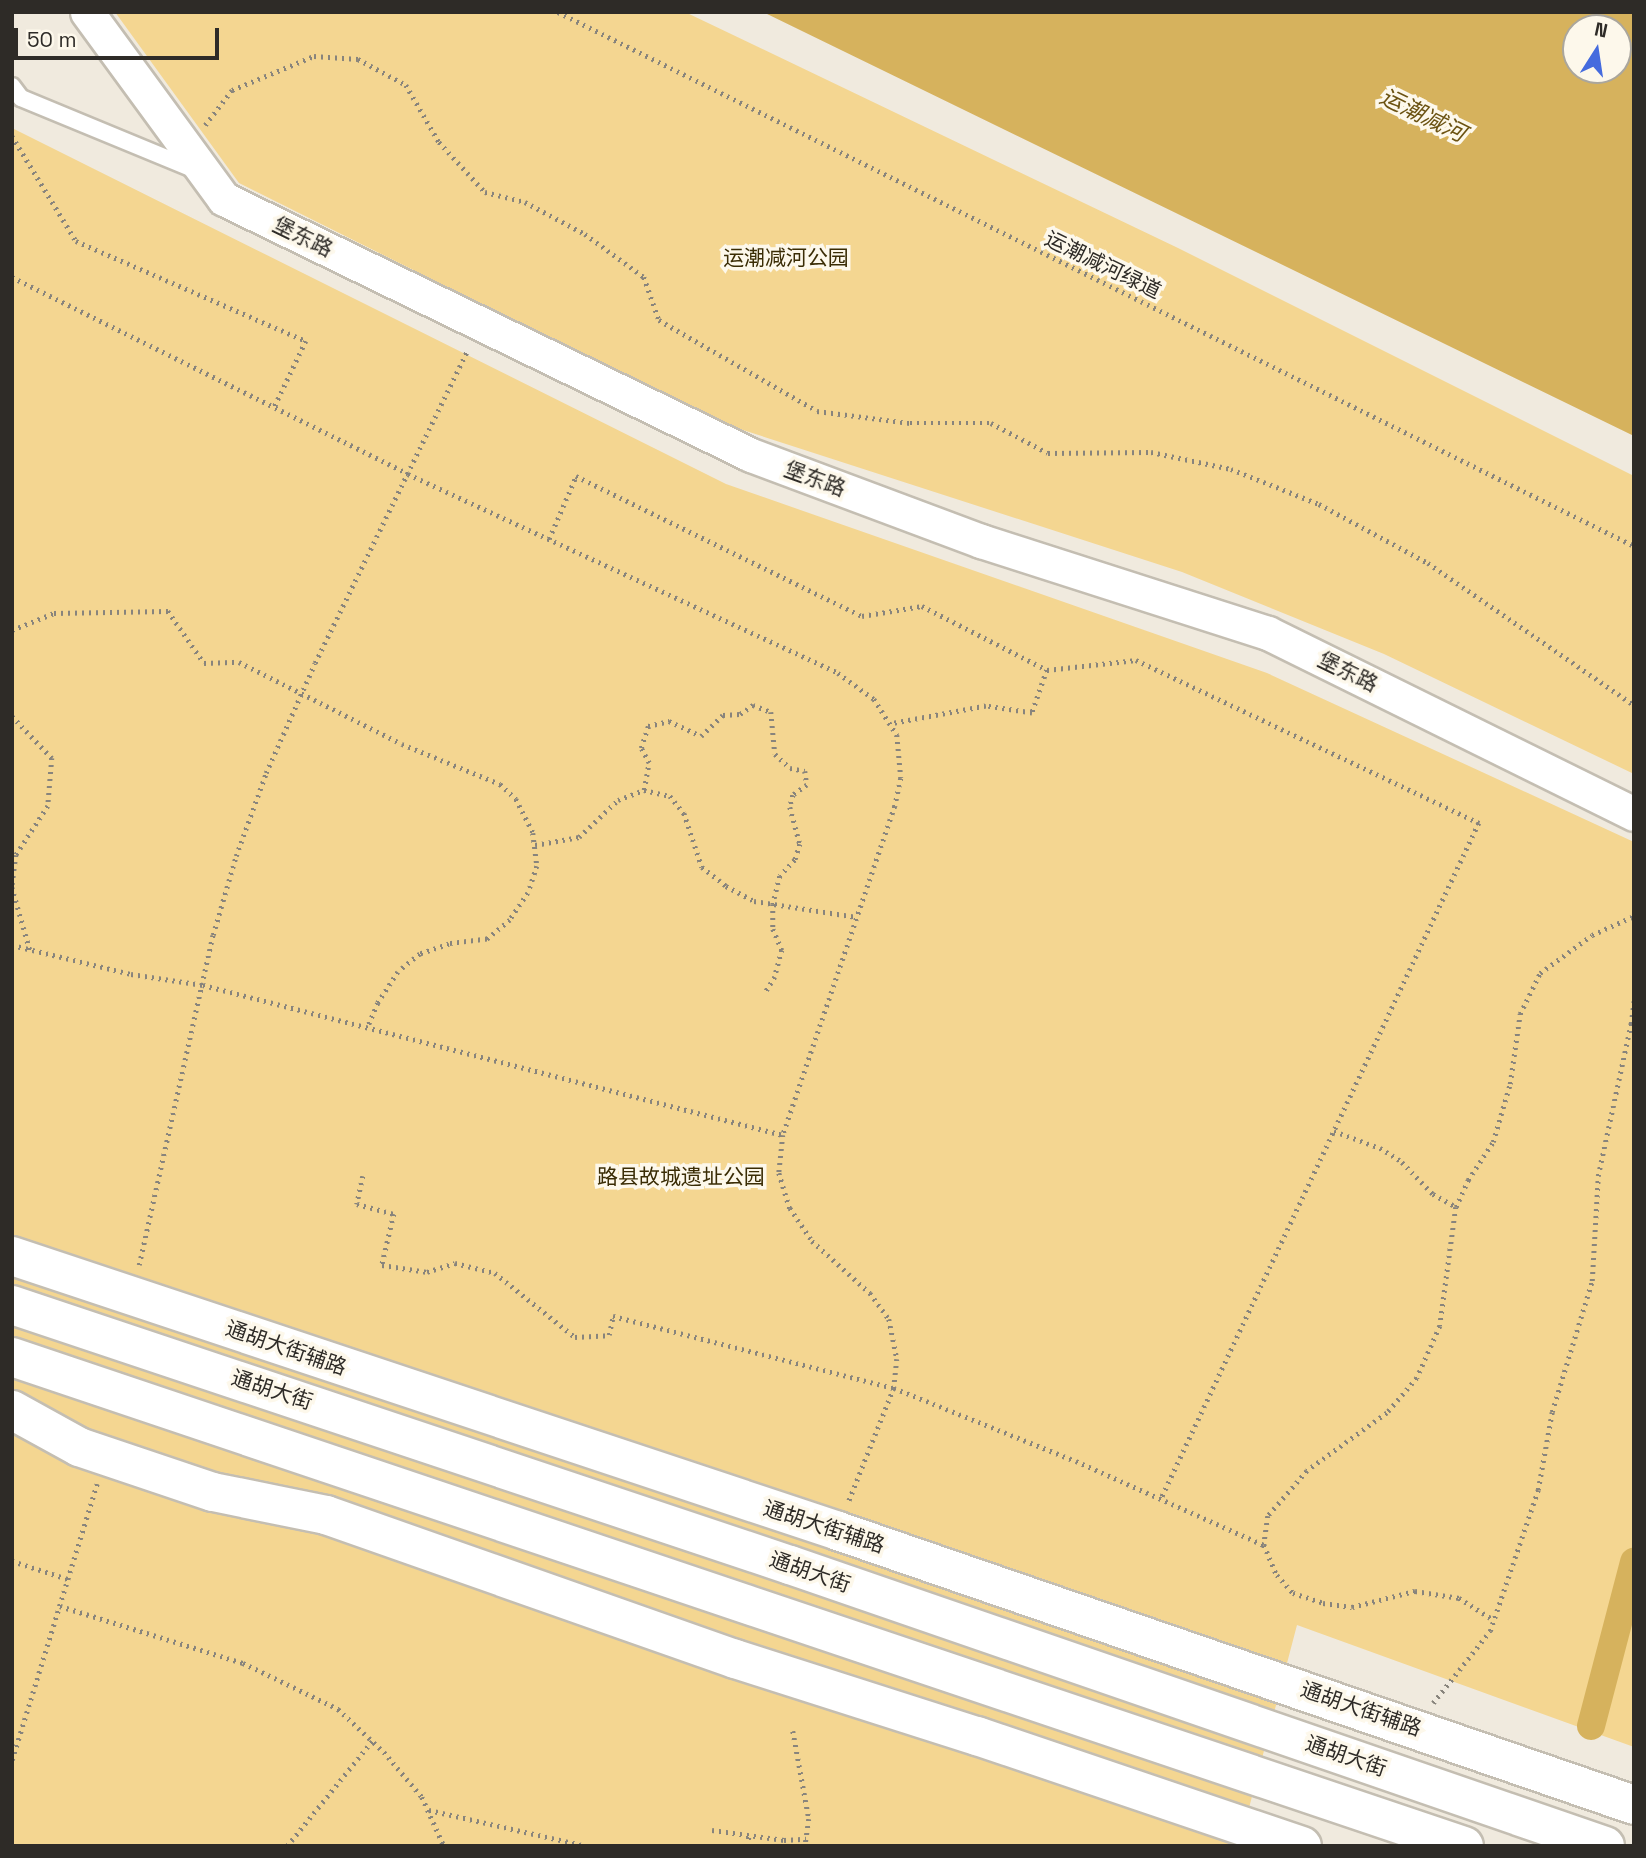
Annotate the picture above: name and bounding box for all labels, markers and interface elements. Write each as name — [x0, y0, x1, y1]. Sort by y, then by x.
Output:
scale bar — [18, 14, 222, 58]
north arrow — [1562, 14, 1632, 84]
text: N — [1592, 16, 1610, 43]
text: 50 m — [27, 26, 77, 53]
water label: 运潮减河 — [1376, 82, 1470, 148]
street label: 堡东路 — [269, 212, 337, 262]
street label: 运潮减河绿道 — [1041, 226, 1165, 304]
park label: 运潮减河公园 — [723, 245, 849, 271]
street label: 堡东路 — [781, 456, 849, 502]
street label: 堡东路 — [1314, 647, 1382, 697]
park label: 路县故城遗址公园 — [597, 1164, 765, 1190]
street label: 通胡大街辅路 — [222, 1316, 350, 1380]
street label: 通胡大街 — [228, 1365, 316, 1415]
street label: 通胡大街辅路 — [760, 1496, 888, 1558]
street label: 通胡大街 — [766, 1546, 854, 1598]
street label: 通胡大街辅路 — [1297, 1677, 1425, 1741]
street label: 通胡大街 — [1302, 1730, 1390, 1782]

